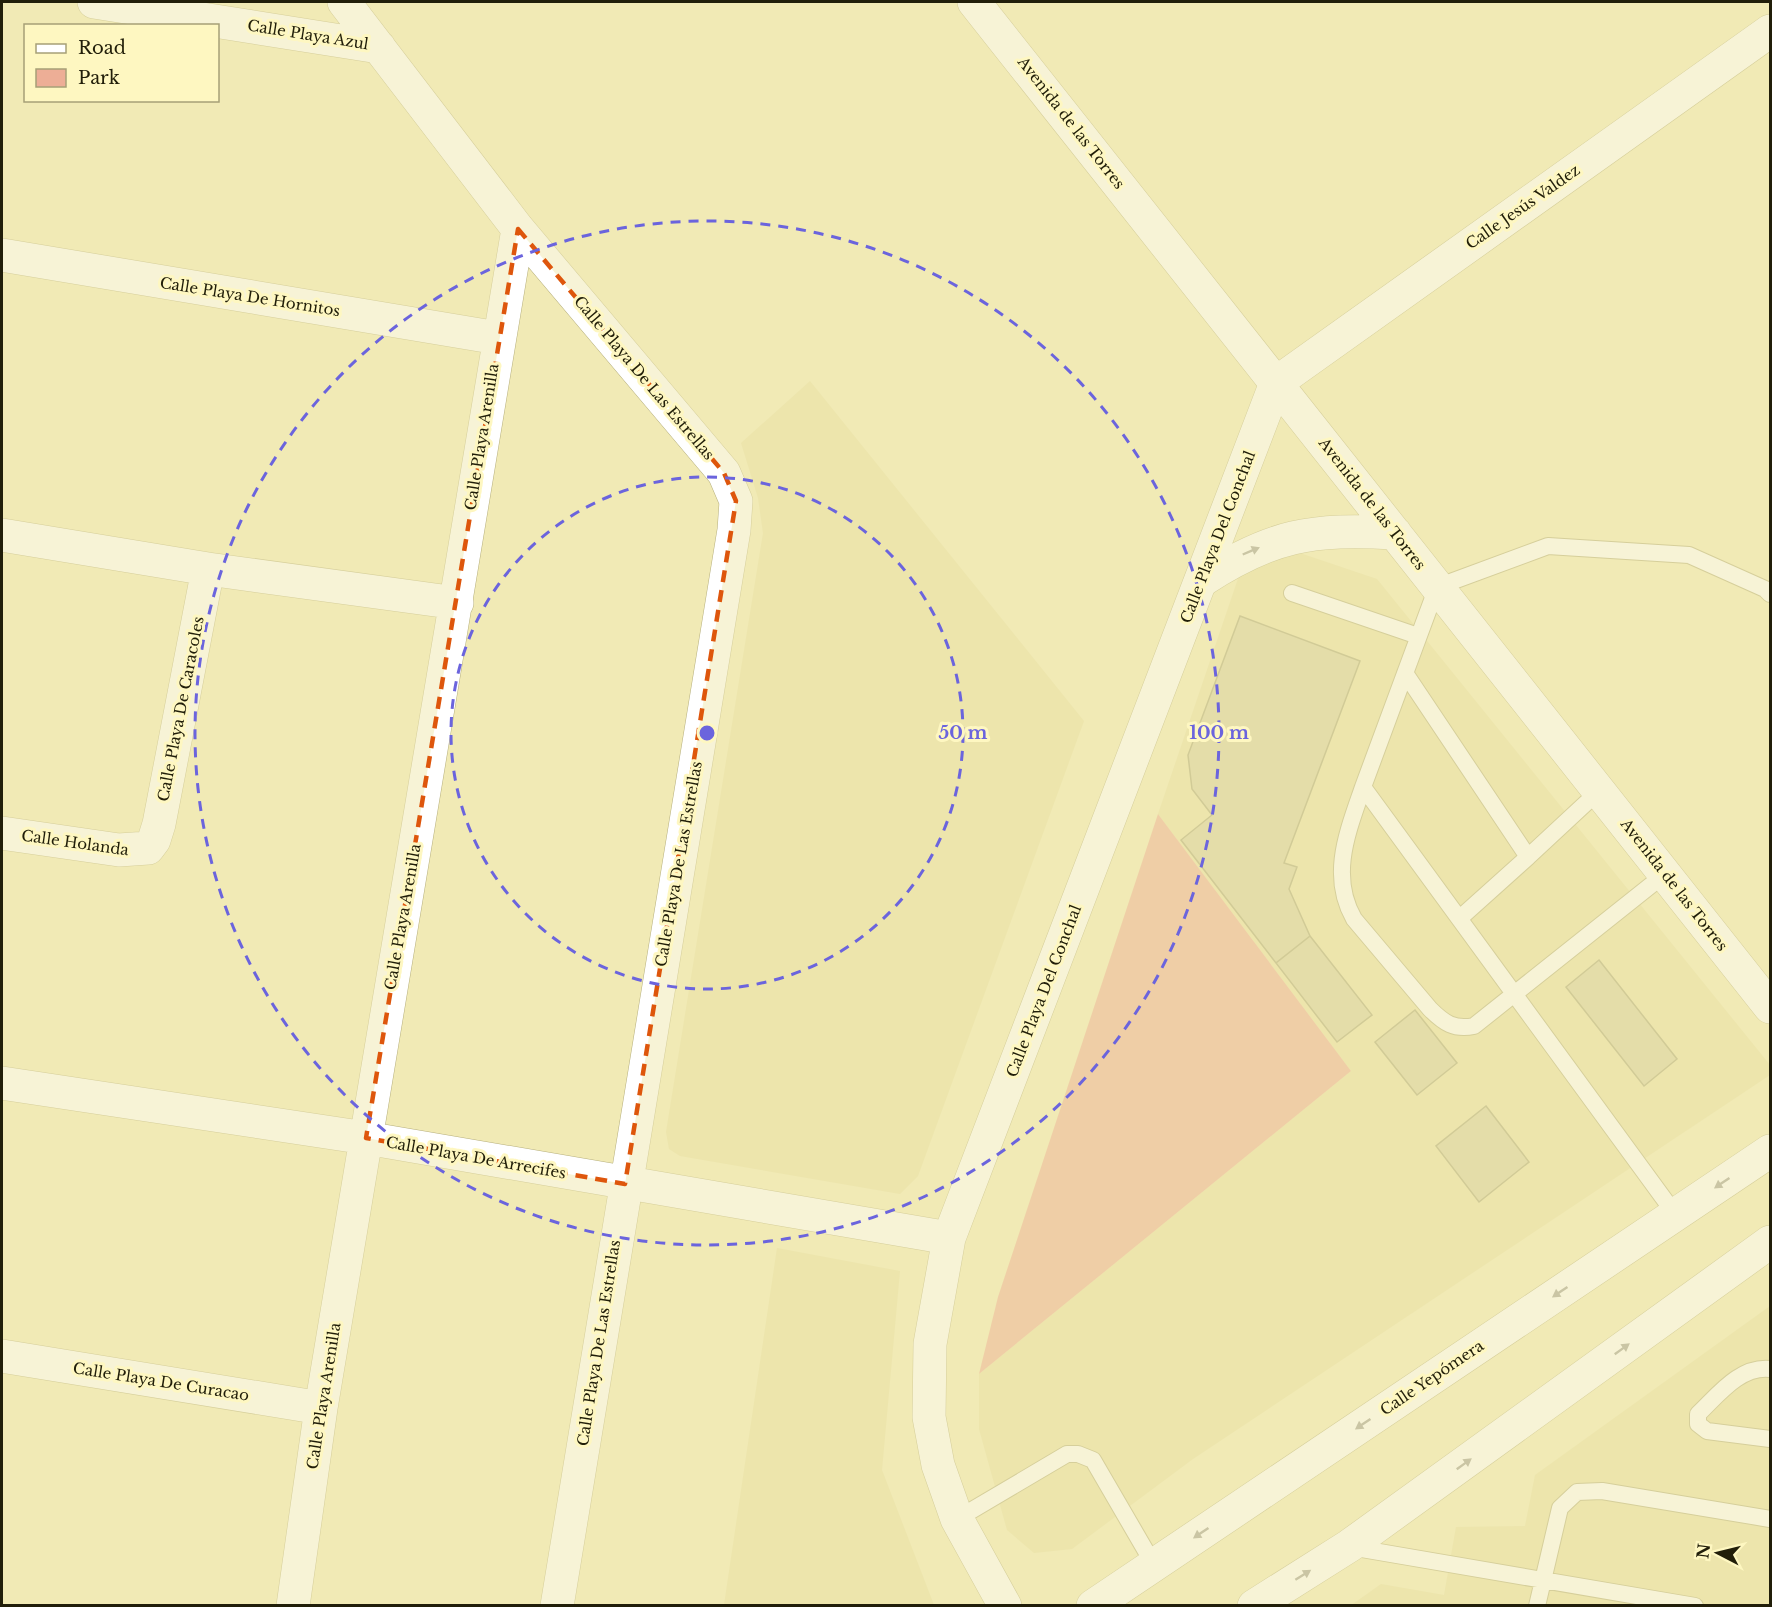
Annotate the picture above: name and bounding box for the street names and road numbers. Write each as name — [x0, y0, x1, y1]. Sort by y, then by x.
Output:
street label: Calle Playa Azul — [246, 16, 370, 53]
street label: Avenida de las Torres — [1013, 52, 1129, 193]
street label: Calle Jesús Valdez — [1462, 160, 1583, 253]
street label: Calle Playa De Hornitos — [159, 273, 342, 320]
street label: Calle Playa De Las Estrellas — [570, 292, 719, 464]
street label: Calle Playa Arenilla — [461, 362, 503, 512]
street label: Avenida de las Torres — [1314, 433, 1430, 574]
street label: Calle Playa Del Conchal — [1176, 448, 1259, 626]
street label: Calle Playa De Caracoles — [153, 615, 208, 803]
street label: Calle Playa De Las Estrellas — [651, 759, 706, 968]
street label: Avenida de las Torres — [1616, 814, 1732, 955]
street label: Calle Holanda — [20, 826, 131, 860]
street label: Calle Playa Arenilla — [380, 842, 425, 992]
street label: Calle Playa Del Conchal — [1002, 902, 1085, 1080]
street label: Calle Playa De Arrecifes — [385, 1132, 568, 1183]
street label: Calle Playa De Las Estrellas — [573, 1238, 624, 1447]
street label: Calle Playa Arenilla — [303, 1321, 345, 1471]
street label: Calle Yepómera — [1376, 1336, 1488, 1419]
street label: Calle Playa De Curacao — [72, 1358, 251, 1405]

